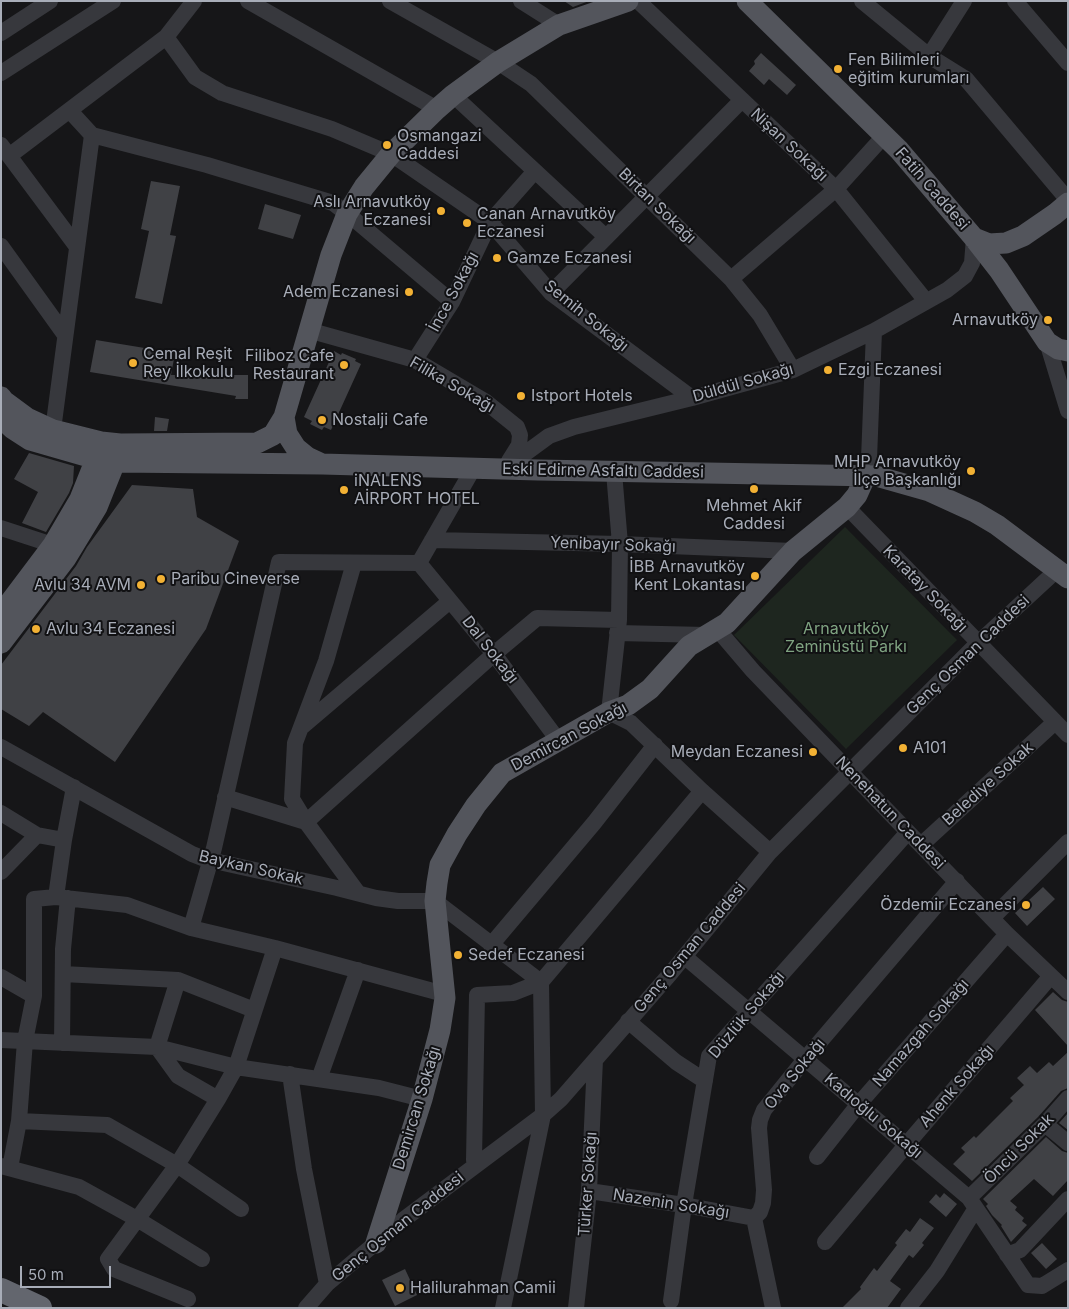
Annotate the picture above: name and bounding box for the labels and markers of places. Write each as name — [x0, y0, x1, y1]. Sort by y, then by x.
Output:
place label: Fen Bilimleri eğitim kurumları — [848, 50, 969, 88]
marker: Fen Bilimleri eğitim kurumları — [832, 63, 844, 75]
place label: Osmangazi Caddesi — [397, 126, 482, 164]
marker: Osmangazi Caddesi — [381, 139, 393, 151]
place label: Aslı Arnavutköy Eczanesi — [313, 192, 431, 230]
place label: Canan Arnavutköy Eczanesi — [477, 204, 616, 242]
marker: Aslı Arnavutköy Eczanesi — [435, 205, 447, 217]
marker: Canan Arnavutköy Eczanesi — [461, 217, 473, 229]
place label: Gamze Eczanesi — [507, 248, 632, 268]
marker: Gamze Eczanesi — [491, 252, 503, 264]
place label: Adem Eczanesi — [283, 282, 399, 302]
marker: Adem Eczanesi — [403, 286, 415, 298]
place label: Arnavutköy — [952, 310, 1038, 330]
marker: Arnavutköy — [1042, 314, 1054, 326]
place label: Cemal Reşit Rey İlkokulu — [143, 344, 233, 382]
place label: Filiboz Cafe Restaurant — [245, 346, 334, 384]
marker: Cemal Reşit Rey İlkokulu — [127, 357, 139, 369]
marker: Filiboz Cafe Restaurant — [338, 359, 350, 371]
place label: Ezgi Eczanesi — [838, 360, 942, 380]
marker: Ezgi Eczanesi — [822, 364, 834, 376]
place label: Istport Hotels — [531, 386, 633, 406]
marker: Istport Hotels — [515, 390, 527, 402]
place label: Nostalji Cafe — [332, 410, 428, 430]
marker: Nostalji Cafe — [316, 414, 328, 426]
place label: MHP Arnavutköy İlçe Başkanlığı — [834, 452, 961, 490]
marker: MHP Arnavutköy İlçe Başkanlığı — [965, 465, 977, 477]
place label: iNALENS AİRPORT HOTEL — [354, 471, 480, 509]
marker: Mehmet Akif Caddesi — [748, 483, 760, 495]
marker: iNALENS AİRPORT HOTEL — [338, 484, 350, 496]
place label: Mehmet Akif Caddesi — [706, 496, 802, 534]
place label: İBB Arnavutköy Kent Lokantası — [629, 557, 745, 595]
place label: Paribu Cineverse — [171, 569, 300, 589]
marker: İBB Arnavutköy Kent Lokantası — [749, 570, 761, 582]
marker: Paribu Cineverse — [155, 573, 167, 585]
place label: Avlu 34 AVM — [34, 575, 131, 595]
marker: Avlu 34 AVM — [135, 579, 147, 591]
place label: Avlu 34 Eczanesi — [46, 619, 175, 639]
marker: Avlu 34 Eczanesi — [30, 623, 42, 635]
place label: A101 — [913, 738, 947, 758]
place label: Meydan Eczanesi — [671, 742, 803, 762]
marker: A101 — [897, 742, 909, 754]
marker: Meydan Eczanesi — [807, 746, 819, 758]
place label: Özdemir Eczanesi — [880, 895, 1016, 915]
marker: Özdemir Eczanesi — [1020, 899, 1032, 911]
place label: Sedef Eczanesi — [468, 945, 585, 965]
marker: Sedef Eczanesi — [452, 949, 464, 961]
place label: Halilurahman Camii — [410, 1278, 556, 1298]
marker: Halilurahman Camii — [394, 1282, 406, 1294]

